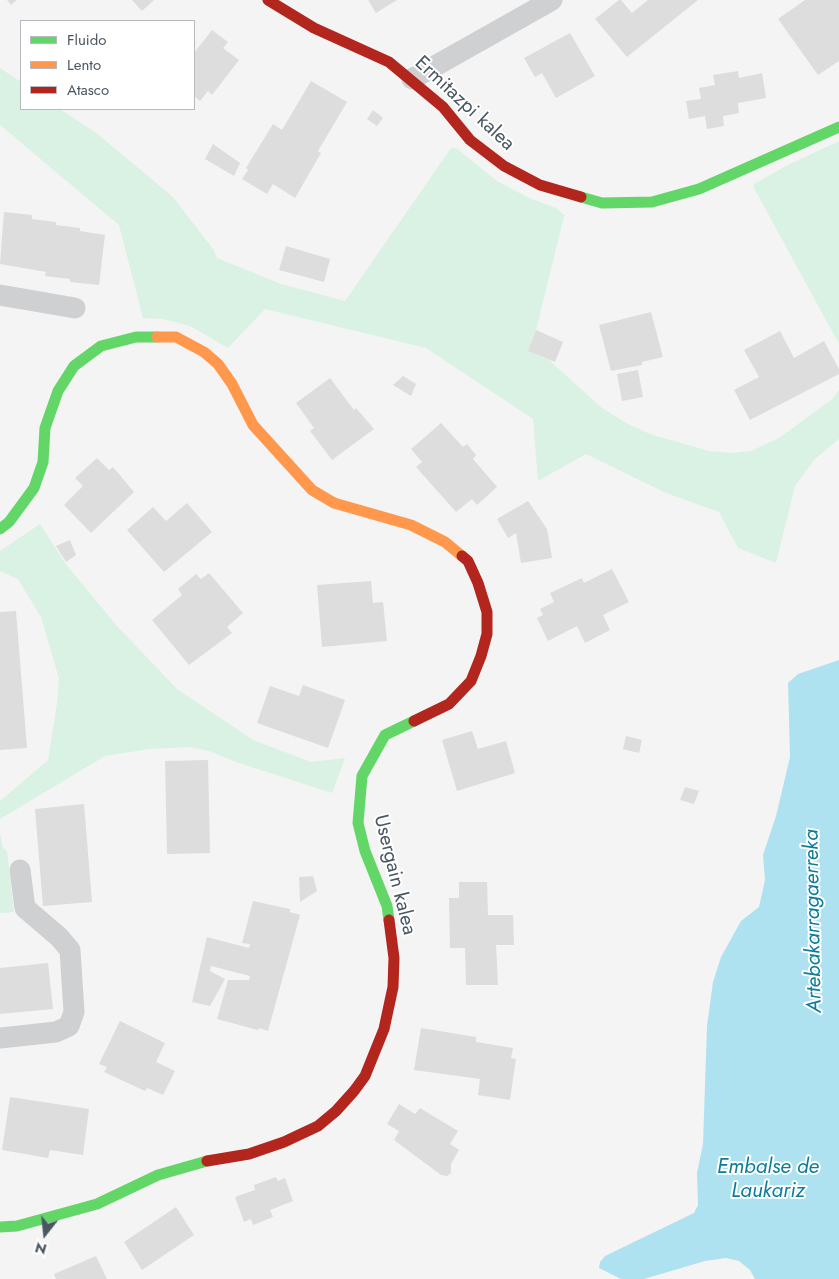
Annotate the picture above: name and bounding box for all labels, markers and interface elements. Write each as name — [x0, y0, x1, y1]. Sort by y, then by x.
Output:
legend — [20, 20, 195, 110]
text: Fluido — [67, 29, 106, 51]
street label: Ermitazpi kalea — [409, 52, 519, 156]
text: Lento — [67, 54, 101, 76]
text: Atasco — [67, 79, 109, 101]
street label: Usergain kalea — [367, 812, 421, 938]
water label: Artebakarragaerreka — [800, 829, 828, 1013]
water label: Embalse de Laukariz — [717, 1155, 819, 1205]
north arrow — [20, 1209, 70, 1259]
text: N — [33, 1237, 49, 1260]

